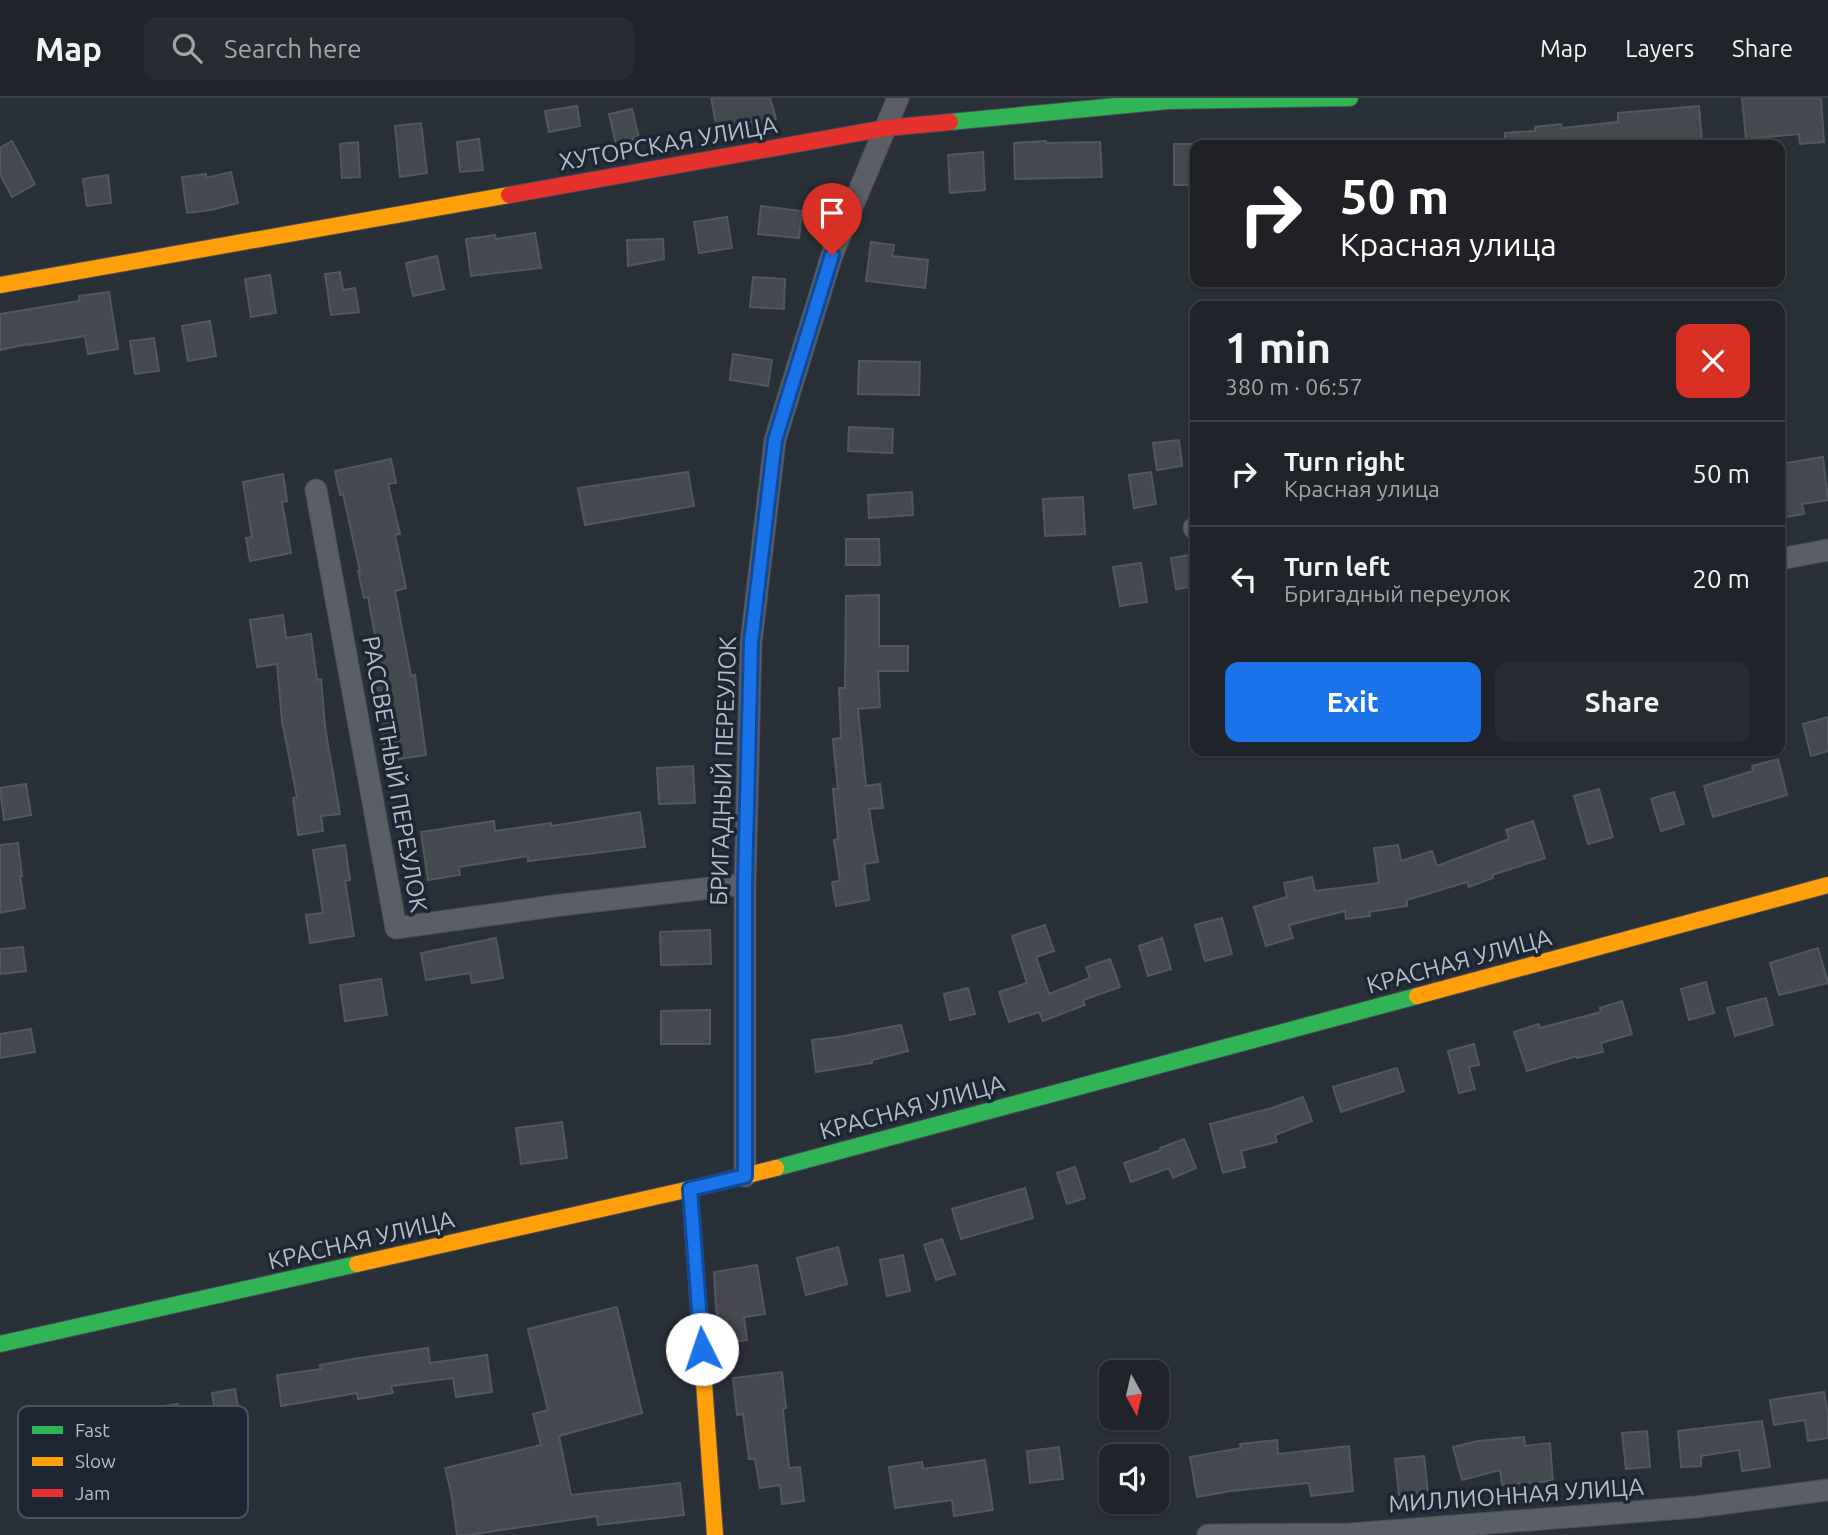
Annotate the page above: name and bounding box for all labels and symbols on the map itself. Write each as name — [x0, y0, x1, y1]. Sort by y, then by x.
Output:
street label: ХУТОРСКАЯ УЛИЦА — [557, 110, 780, 175]
pin — [802, 183, 862, 255]
street label: РАССВЕТНЫЙ ПЕРЕУЛОК — [357, 634, 434, 915]
street label: БРИГАДНЫЙ ПЕРЕУЛОК — [704, 635, 741, 906]
street label: КРАСНАЯ УЛИЦА — [1364, 923, 1555, 999]
street label: КРАСНАЯ УЛИЦА — [817, 1069, 1008, 1145]
street label: КРАСНАЯ УЛИЦА — [265, 1205, 457, 1275]
position arrow — [665, 1312, 739, 1386]
north arrow — [1099, 1360, 1169, 1430]
legend — [18, 1406, 248, 1518]
text: Fast — [75, 1419, 110, 1441]
text: Slow — [75, 1450, 116, 1472]
street label: МИЛЛИОННАЯ УЛИЦА — [1387, 1473, 1645, 1517]
text: Jam — [75, 1482, 111, 1504]

